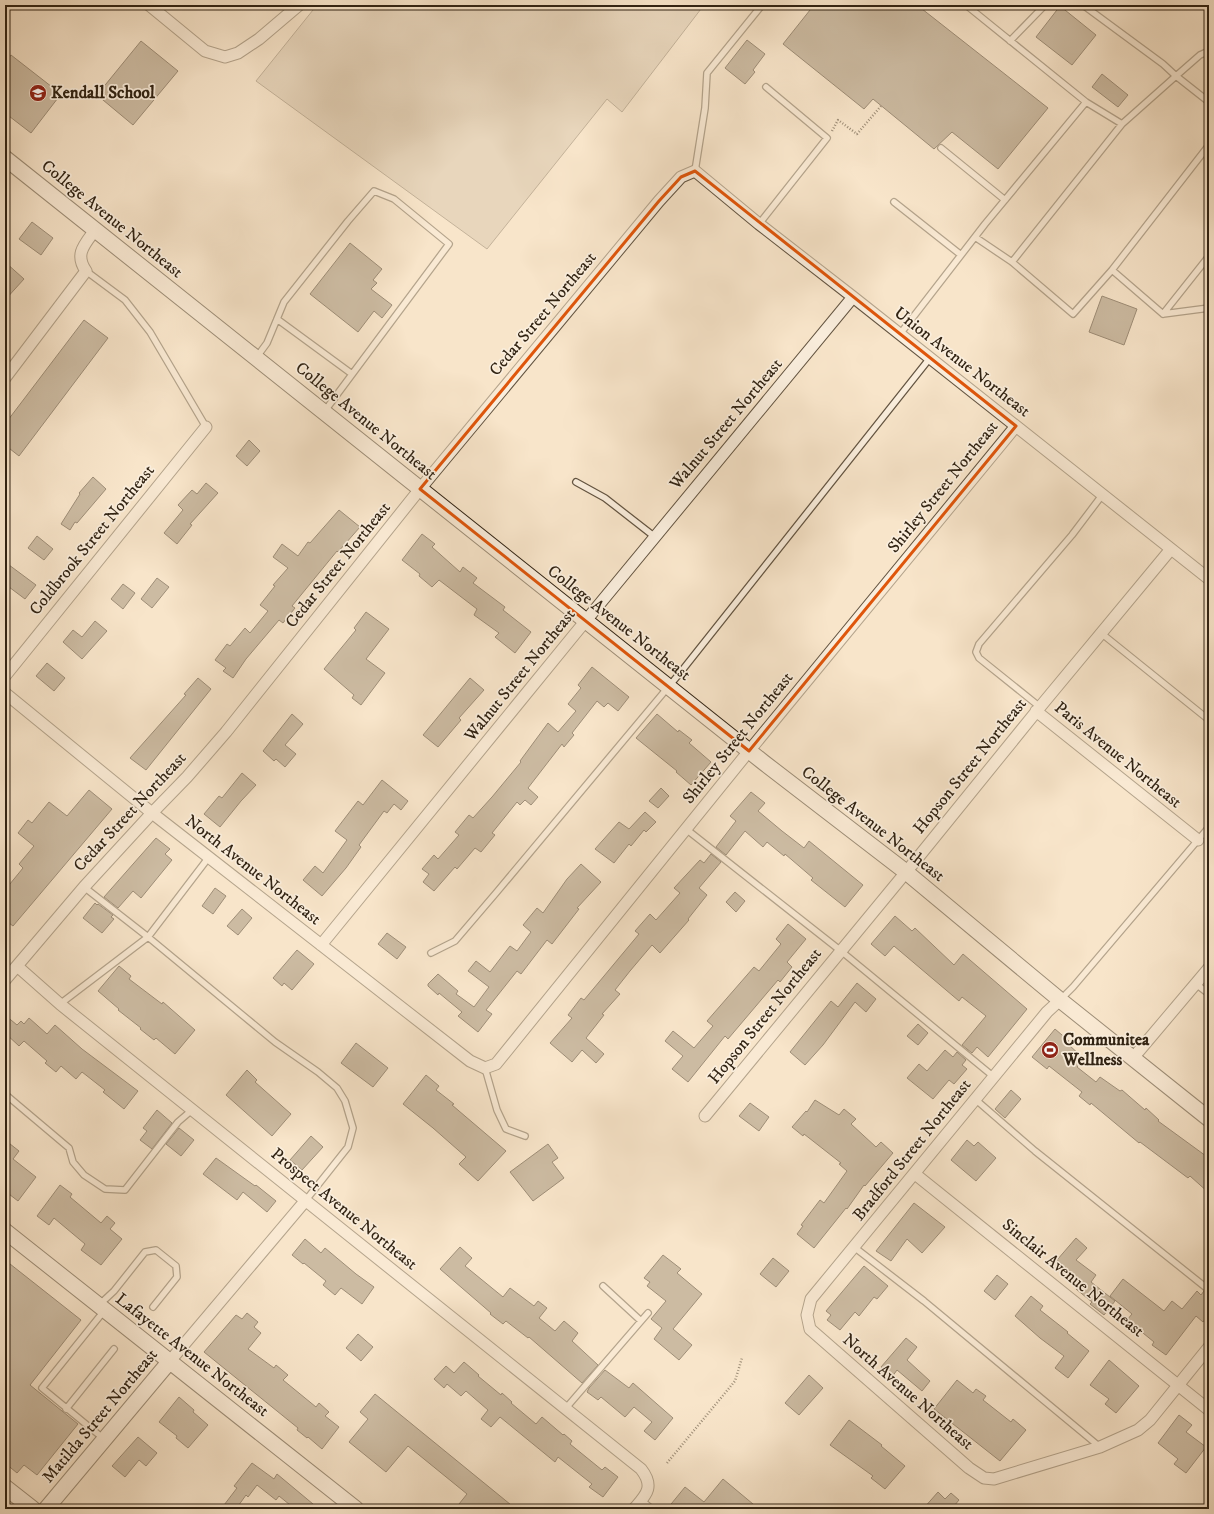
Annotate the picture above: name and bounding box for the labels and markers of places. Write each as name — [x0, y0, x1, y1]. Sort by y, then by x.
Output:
place label: Kendall School — [51, 82, 156, 104]
school or university icon: Kendall School — [28, 83, 48, 103]
place label: Communitea Wellness — [1062, 1029, 1150, 1071]
sports icon: Communitea Wellness — [1040, 1040, 1060, 1060]

